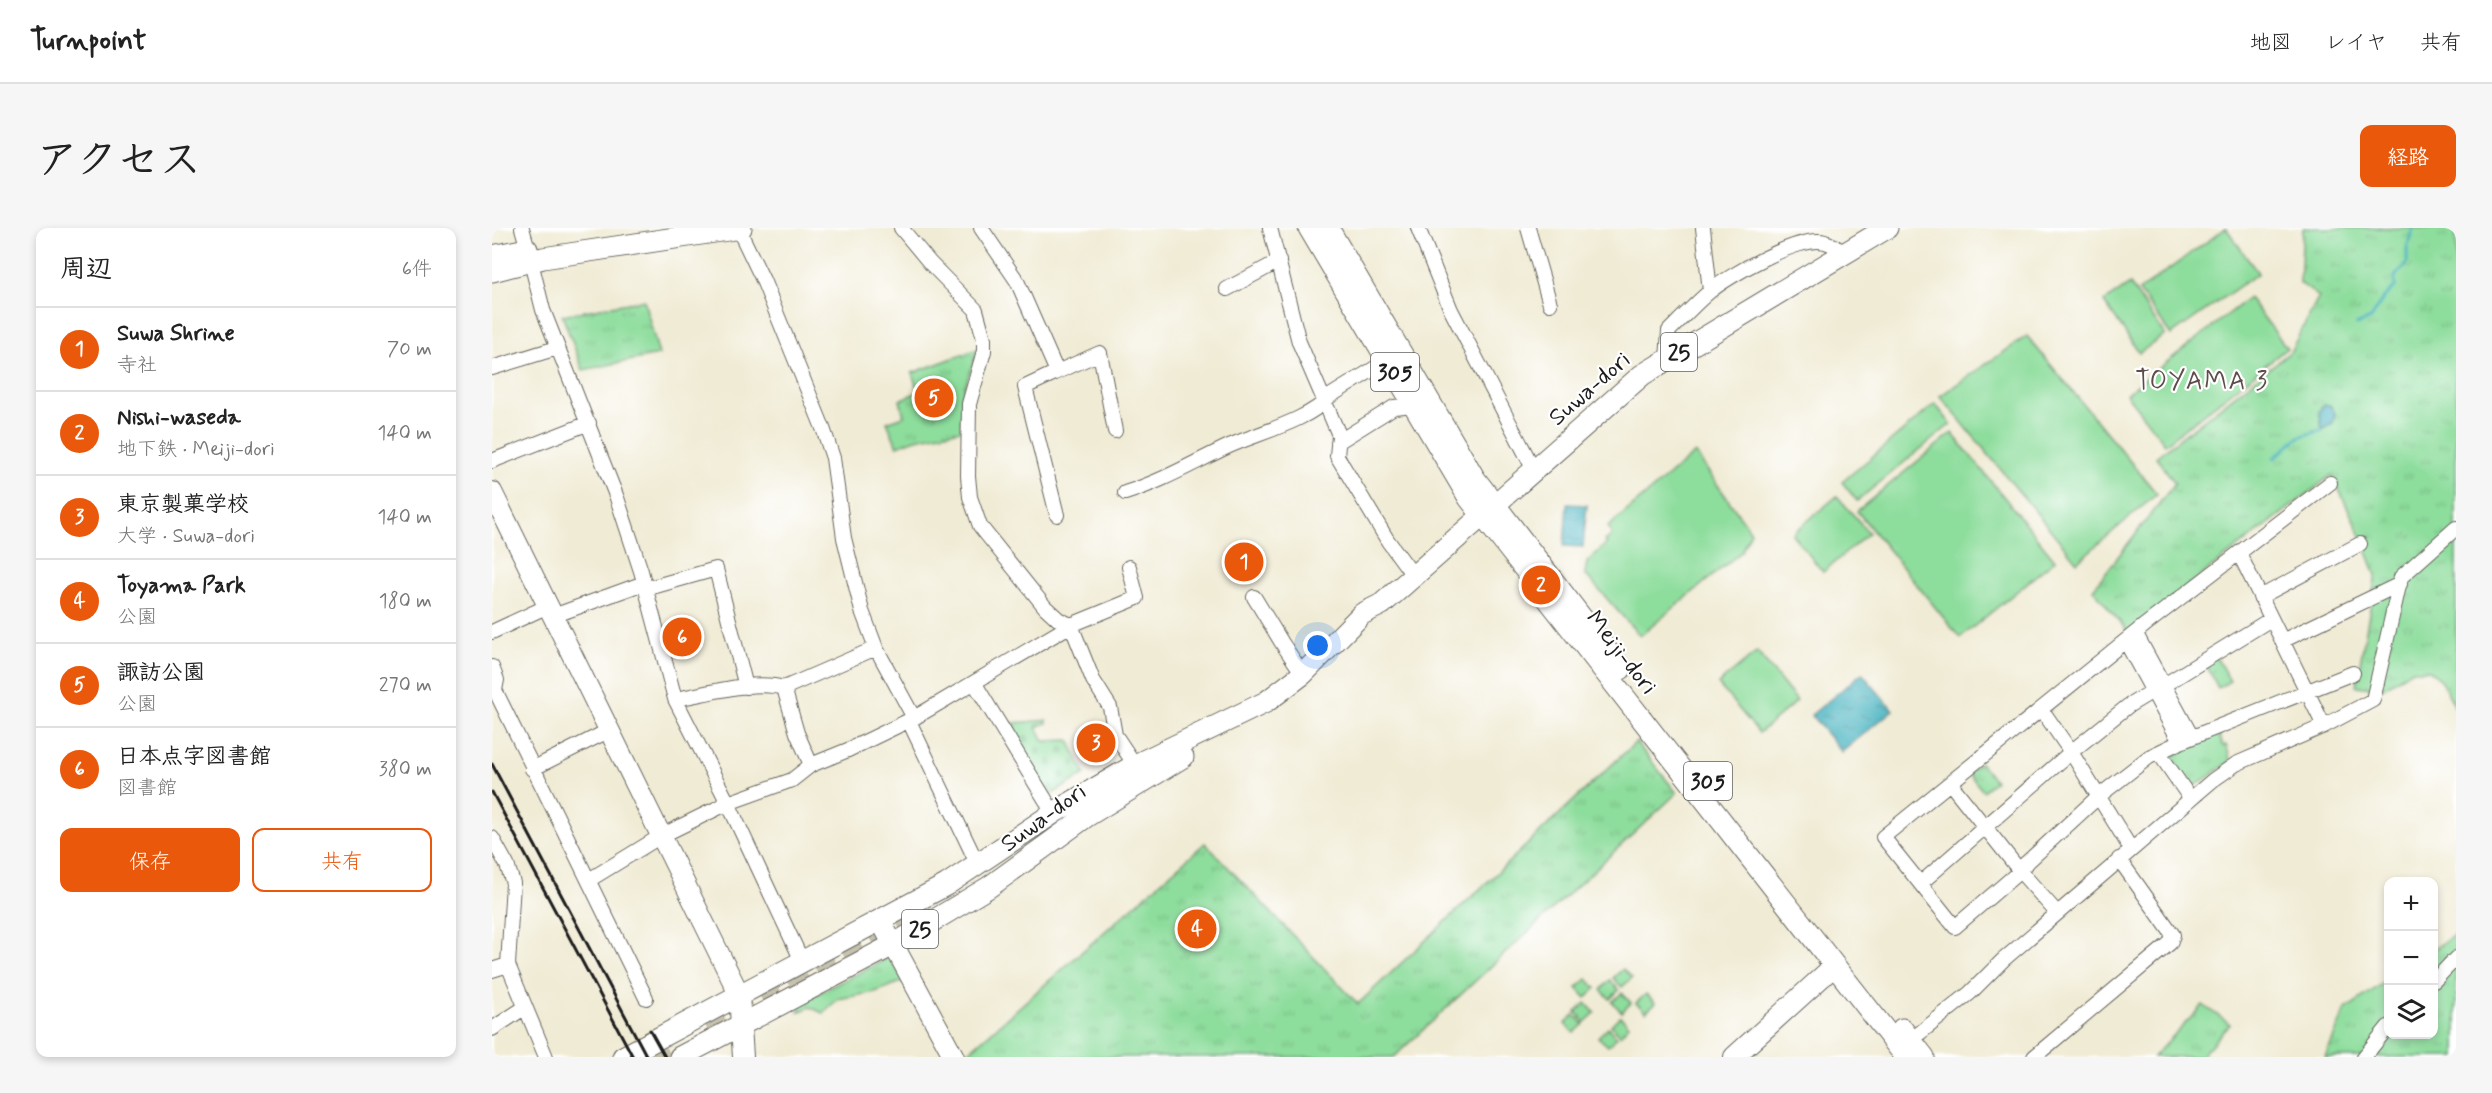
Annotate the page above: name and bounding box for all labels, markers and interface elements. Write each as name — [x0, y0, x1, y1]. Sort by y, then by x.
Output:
text: Turnpoint — [30, 23, 146, 60]
text: 地図 — [2250, 29, 2292, 57]
text: レイヤ — [2325, 29, 2387, 57]
text: 共有 — [2420, 29, 2462, 57]
button: 経路 — [2360, 125, 2456, 187]
text: アクセス — [36, 134, 201, 189]
text: 周辺 — [60, 253, 112, 287]
text: 6件 — [402, 256, 432, 283]
text: Suwa Shrine — [117, 320, 235, 348]
road number: 25 — [1661, 333, 1697, 371]
text: 1 — [75, 336, 84, 363]
text: 70 m — [387, 336, 432, 363]
street label: Suwa-dori — [1542, 345, 1638, 433]
text: 寺社 — [117, 352, 157, 379]
road number: 305 — [1371, 353, 1419, 391]
district label: TOYAMA 3 — [2135, 365, 2269, 399]
pin: 5 — [914, 376, 954, 420]
text: Nishi-waseda — [117, 404, 241, 432]
text: 2 — [75, 420, 84, 447]
text: 140 m — [378, 420, 432, 447]
text: 地下鉄 · Meiji-dori — [117, 436, 275, 463]
text: 東京製菓学校 — [117, 491, 249, 519]
text: 3 — [75, 504, 84, 531]
text: 140 m — [378, 504, 432, 531]
text: 大学 · Suwa-dori — [117, 523, 255, 550]
pin: 1 — [1224, 540, 1263, 584]
pin: 2 — [1522, 562, 1560, 608]
text: Toyama Park — [117, 572, 246, 600]
text: 4 — [74, 588, 85, 615]
text: 180 m — [379, 588, 432, 615]
text: 公園 — [117, 604, 157, 631]
street label: Meiji-dori — [1578, 604, 1663, 701]
pin: 6 — [662, 614, 702, 660]
your location — [1303, 631, 1332, 660]
text: 諏訪公園 — [117, 659, 205, 687]
text: 5 — [74, 672, 86, 699]
text: 270 m — [379, 672, 432, 699]
text: 公園 — [117, 691, 157, 718]
pin: 3 — [1076, 720, 1116, 766]
text: 日本点字図書館 — [117, 743, 271, 771]
text: 6 — [74, 756, 85, 783]
text: 380 m — [379, 756, 432, 783]
road number: 305 — [1684, 762, 1732, 800]
text: 図書館 — [117, 775, 177, 802]
street label: Suwa-dori — [995, 777, 1093, 860]
button: 保存 — [60, 828, 240, 892]
button: 共有 — [252, 828, 432, 892]
map controls — [2384, 877, 2438, 1039]
button: + — [2384, 877, 2438, 931]
pin: 4 — [1178, 906, 1216, 952]
road number: 25 — [902, 910, 938, 948]
button: − — [2384, 931, 2438, 985]
button: layers — [2384, 985, 2438, 1039]

